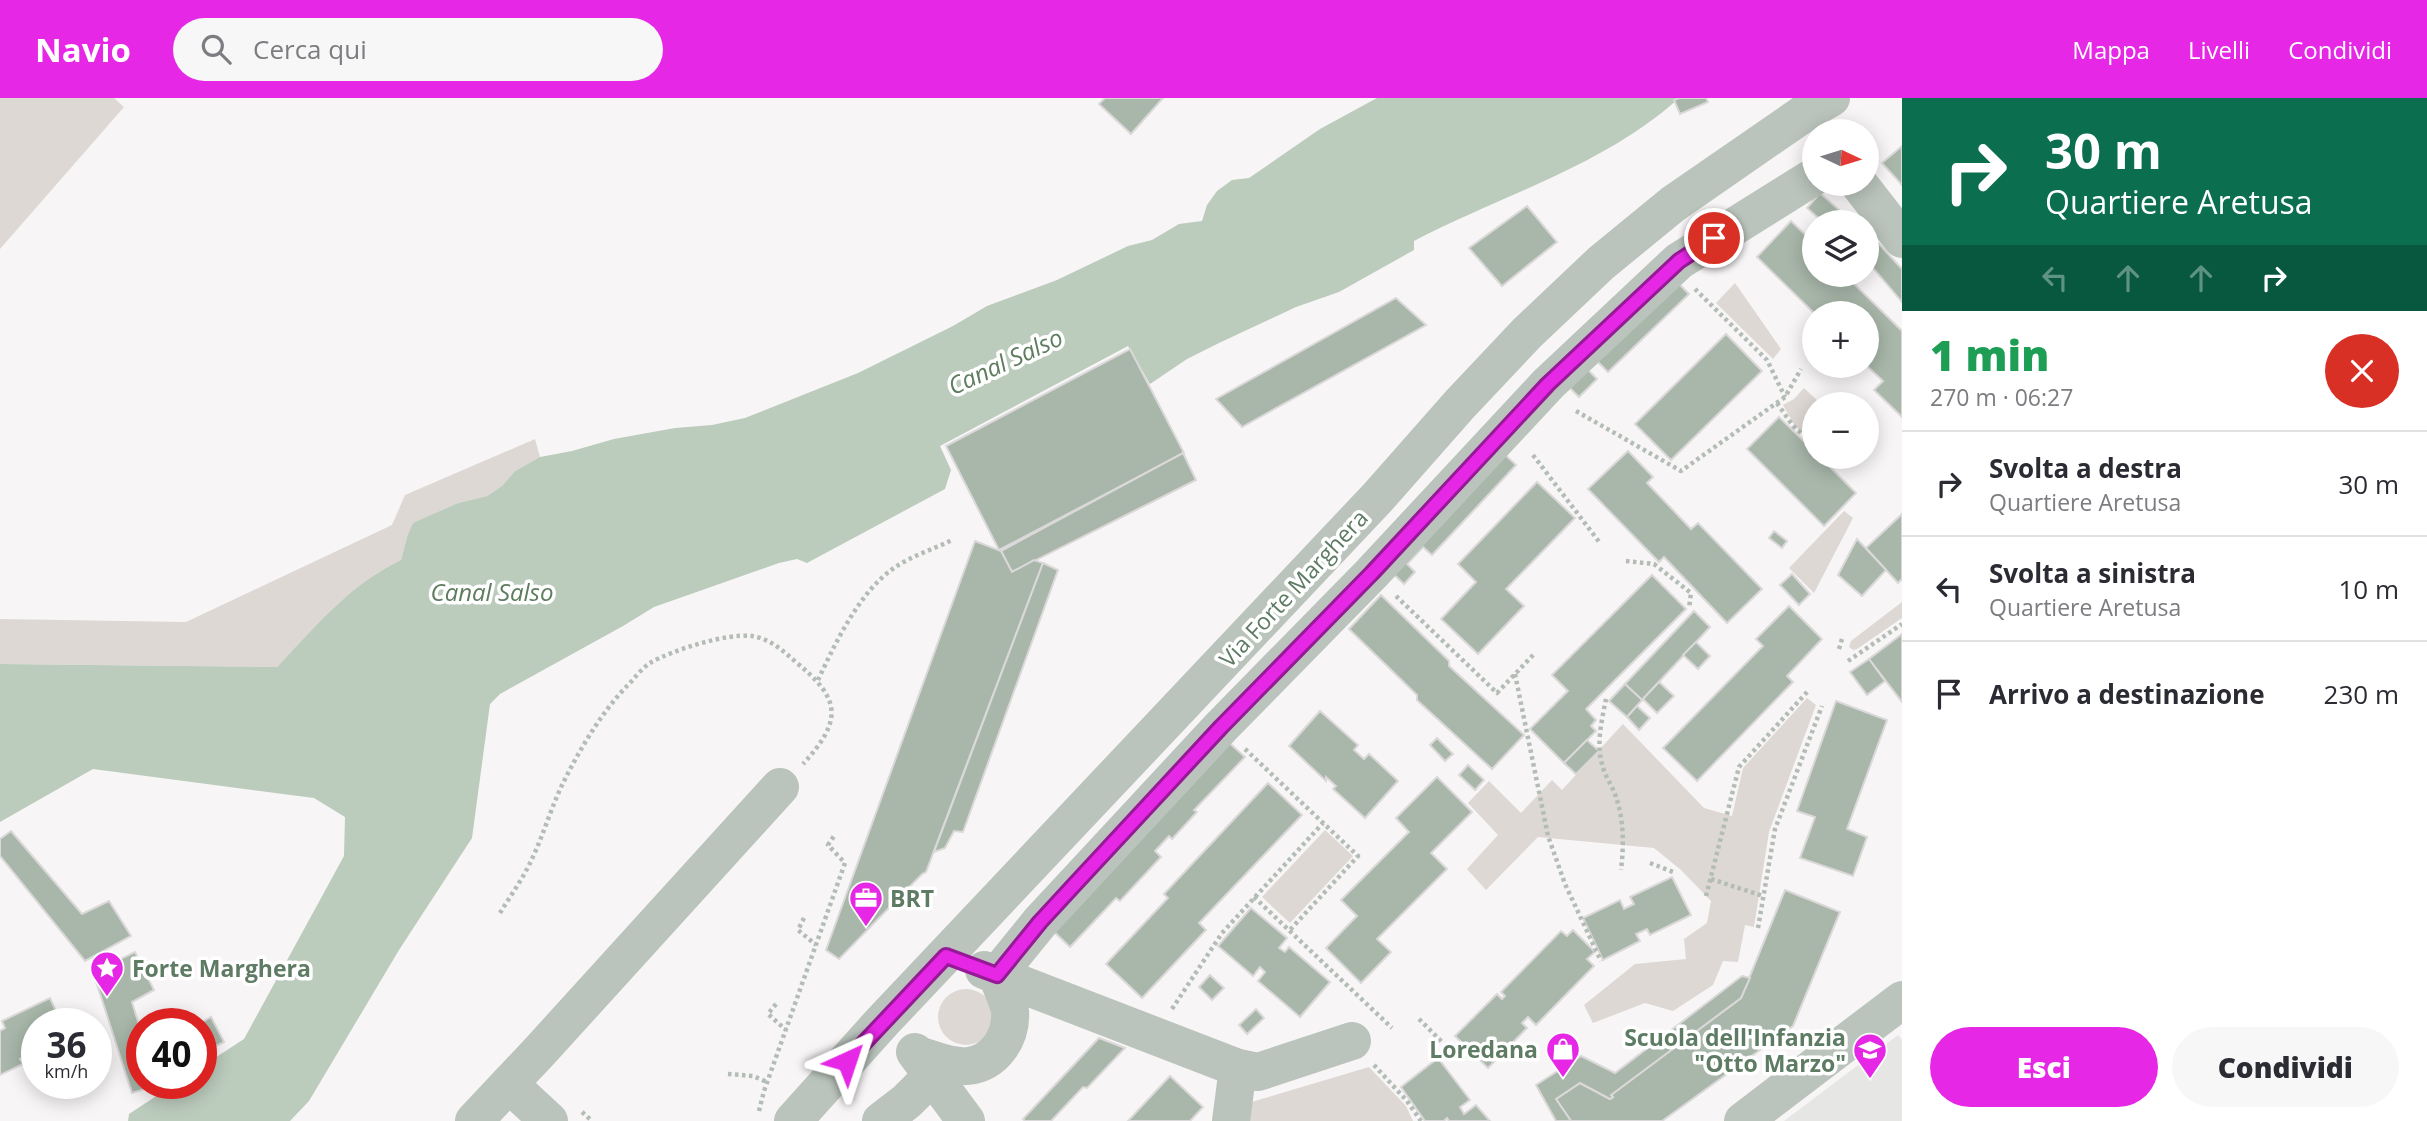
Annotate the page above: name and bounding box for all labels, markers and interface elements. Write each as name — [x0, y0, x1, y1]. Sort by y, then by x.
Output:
search box — [173, 18, 663, 81]
text: Navio — [35, 27, 131, 72]
icon: search — [197, 30, 235, 68]
text: Cerca qui — [253, 31, 367, 67]
text: Mappa — [2072, 33, 2150, 66]
text: Livelli — [2188, 33, 2250, 66]
text: Condividi — [2288, 33, 2392, 66]
text: 30 m — [2045, 117, 2162, 183]
north arrow — [1802, 119, 1880, 196]
map controls — [1802, 119, 1879, 469]
icon: right — [1930, 126, 2021, 217]
text: Quartiere Aretusa — [2045, 180, 2313, 223]
pin — [1684, 208, 1744, 268]
button: layers — [1802, 210, 1879, 287]
icon: arrive — [1695, 219, 1733, 257]
icon: left — [2036, 259, 2074, 297]
icon: ahead — [2109, 259, 2147, 297]
icon: ahead — [2182, 259, 2220, 297]
icon: right — [2255, 259, 2293, 297]
button: + — [1802, 301, 1879, 378]
water label: Canal Salso — [942, 320, 1068, 402]
text: 1 min — [1930, 326, 2049, 383]
button: close — [2325, 334, 2399, 408]
text: 270 m · 06:27 — [1930, 381, 2073, 413]
button: − — [1802, 392, 1879, 469]
text: Svolta a destra — [1989, 450, 2182, 486]
icon: right — [1930, 465, 1968, 503]
text: 30 m — [2338, 466, 2399, 502]
text: Quartiere Aretusa — [1989, 486, 2181, 518]
street label: Via Forte Marghera — [1211, 502, 1375, 674]
text: Svolta a sinistra — [1989, 555, 2196, 591]
icon: left — [1930, 570, 1968, 608]
text: 10 m — [2338, 571, 2399, 607]
water label: Canal Salso — [431, 575, 553, 608]
text: Quartiere Aretusa — [1989, 591, 2181, 623]
icon: arrive — [1930, 675, 1968, 713]
text: Arrivo a destinazione — [1989, 676, 2265, 712]
text: 230 m — [2324, 676, 2399, 712]
office icon: BRT — [847, 879, 885, 928]
place label: BRT — [890, 882, 934, 914]
place icon: Forte Marghera — [88, 949, 126, 998]
place label: Forte Marghera — [132, 952, 311, 984]
speed limit sign: 40 — [126, 1008, 217, 1099]
text: 36 — [46, 1021, 87, 1068]
place label: Scuola dell'Infanzia "Otto Marzo" — [1624, 1021, 1846, 1079]
position arrow — [810, 1024, 884, 1098]
button: Esci — [1930, 1027, 2158, 1107]
button: Condividi — [2172, 1027, 2399, 1107]
shop icon: Loredana — [1544, 1030, 1582, 1079]
school or university icon: Scuola dell'Infanzia "Otto Marzo" — [1851, 1031, 1889, 1080]
place label: Loredana — [1429, 1033, 1538, 1065]
text: km/h — [45, 1059, 88, 1083]

